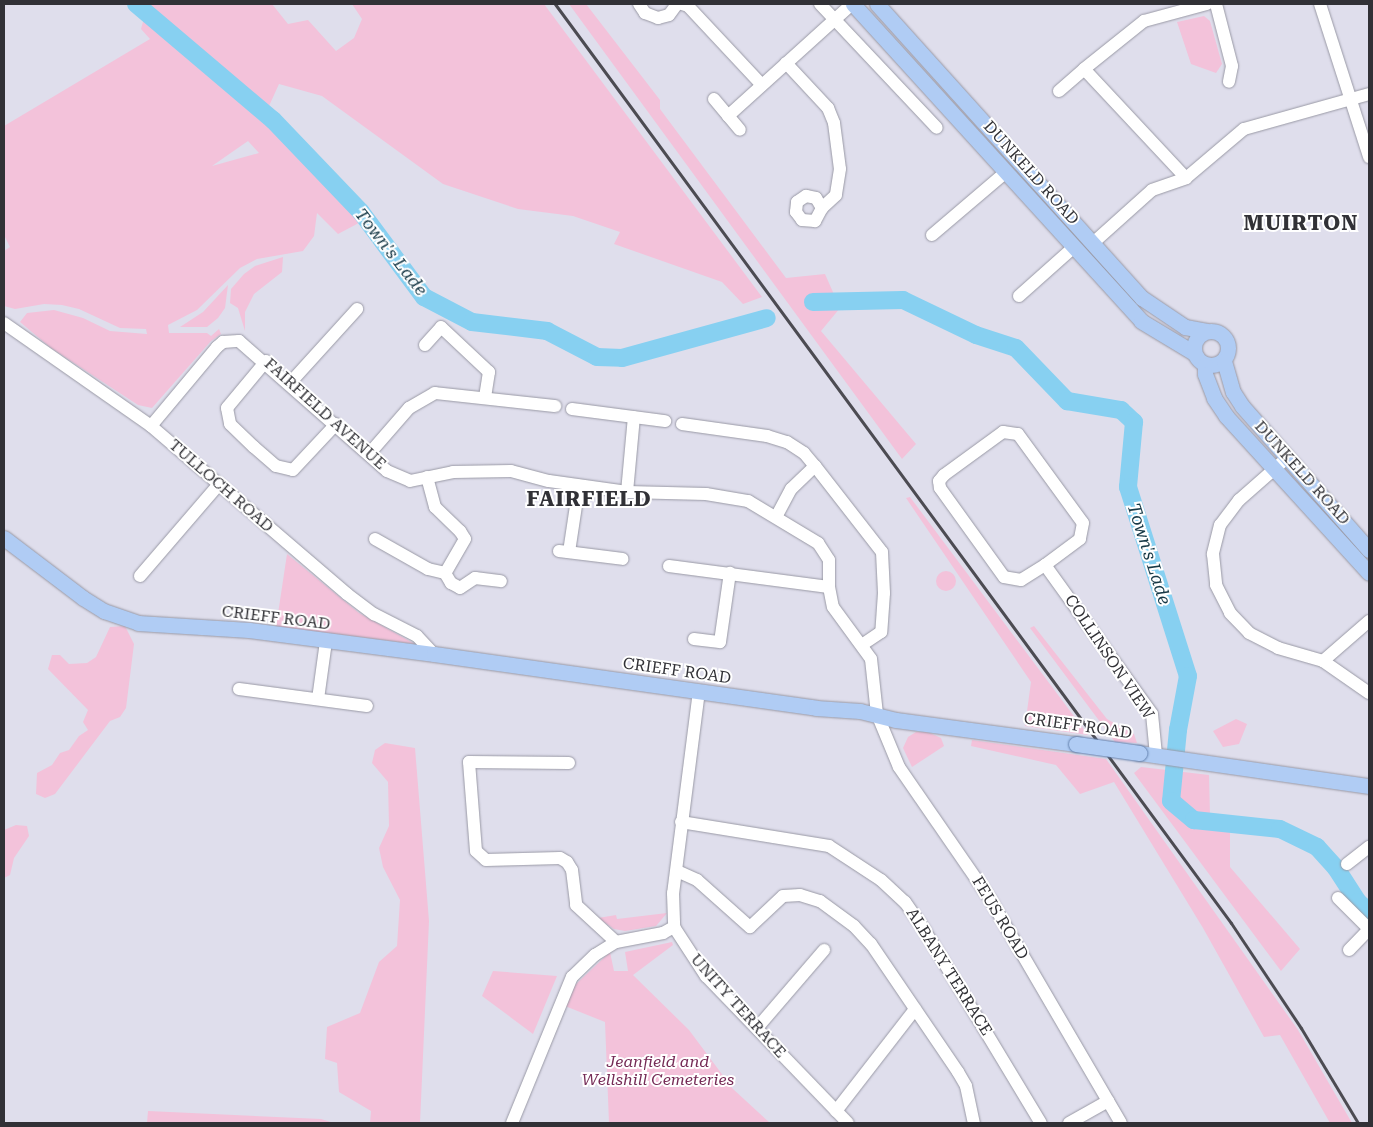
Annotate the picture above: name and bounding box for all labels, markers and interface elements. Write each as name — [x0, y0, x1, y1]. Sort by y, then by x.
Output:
street label: DUNKELD ROAD — [979, 117, 1083, 229]
water label: Town's Lade — [350, 204, 432, 300]
district label: MUIRTON — [1243, 210, 1359, 236]
street label: FAIRFIELD AVENUE — [260, 354, 390, 474]
street label: DUNKELD ROAD — [1250, 417, 1354, 529]
street label: TULLOCH ROAD — [165, 435, 277, 537]
district label: FAIRFIELD — [525, 486, 653, 512]
water label: Town's Lade — [1122, 501, 1176, 607]
street label: COLLINSON VIEW — [1060, 591, 1158, 723]
street label: CRIEFF ROAD — [221, 602, 331, 634]
street label: CRIEFF ROAD — [622, 654, 732, 688]
street label: CRIEFF ROAD — [1023, 709, 1133, 743]
street label: FEUS ROAD — [968, 873, 1032, 963]
street label: ALBANY TERRACE — [902, 905, 996, 1039]
street label: UNITY TERRACE — [686, 950, 790, 1062]
park label: Jeanfield and Wellshill Cemeteries — [582, 1052, 734, 1090]

